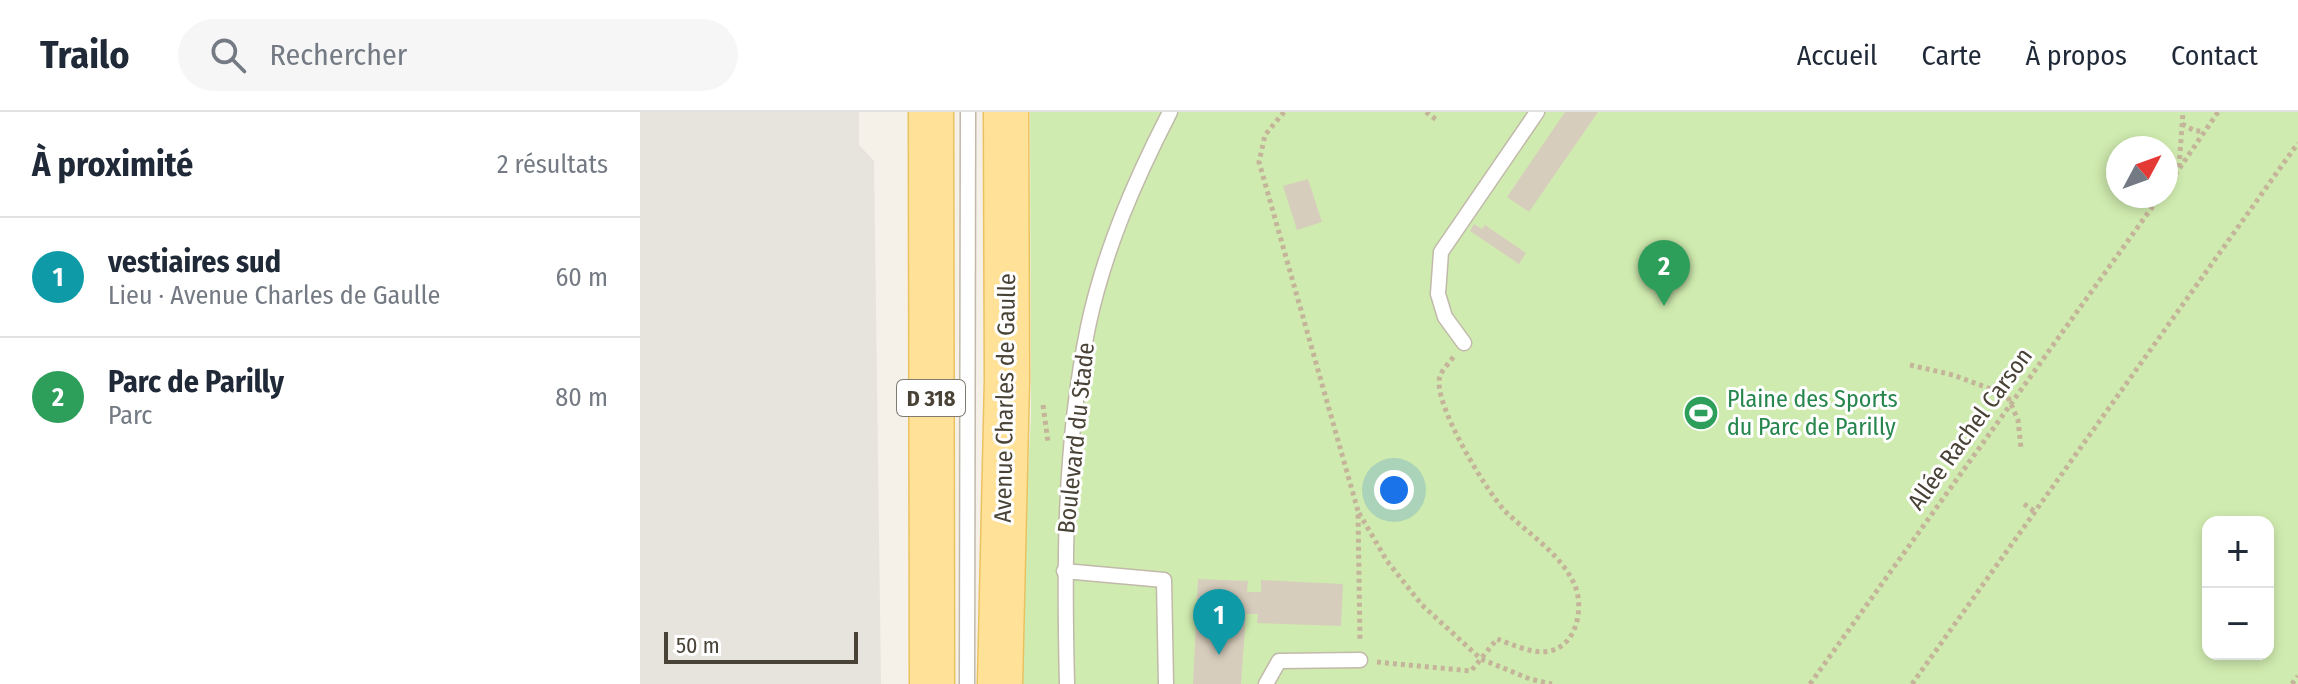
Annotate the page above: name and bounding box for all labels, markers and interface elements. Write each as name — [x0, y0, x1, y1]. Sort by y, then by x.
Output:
search box — [178, 19, 738, 91]
text: Trailo — [40, 32, 130, 78]
icon: search — [206, 33, 250, 77]
text: Rechercher — [270, 37, 407, 73]
text: Accueil — [1797, 39, 1878, 72]
text: Carte — [1922, 39, 1982, 72]
text: À propos — [2026, 39, 2127, 72]
text: Contact — [2171, 39, 2258, 72]
north arrow — [2106, 136, 2178, 208]
text: À proximité — [32, 144, 193, 185]
text: 2 résultats — [497, 149, 608, 180]
pin: 2 — [1638, 240, 1690, 306]
text: vestiaires sud — [108, 244, 281, 280]
text: 1 — [53, 262, 64, 293]
text: 60 m — [555, 262, 608, 293]
street label: Avenue Charles de Gaulle — [989, 273, 1021, 523]
text: Lieu · Avenue Charles de Gaulle — [108, 280, 440, 311]
street label: Boulevard du Stade — [1052, 341, 1100, 535]
street label: Allée Rachel Carson — [1902, 343, 2038, 515]
text: Parc de Parilly — [108, 364, 284, 400]
road number: D 318 — [897, 380, 965, 416]
text: 2 — [52, 382, 64, 413]
text: 80 m — [555, 382, 608, 413]
place label: Plaine des Sports du Parc de Parilly — [1727, 385, 1898, 441]
sports icon: Plaine des Sports du Parc de Parilly — [1682, 394, 1720, 432]
text: Parc — [108, 400, 152, 431]
your location — [1374, 470, 1414, 510]
map controls — [2202, 516, 2274, 660]
button: + — [2202, 516, 2274, 588]
button: − — [2202, 588, 2274, 660]
pin: 1 — [1193, 589, 1245, 655]
scale bar — [664, 628, 858, 664]
text: 50 m — [676, 632, 720, 659]

